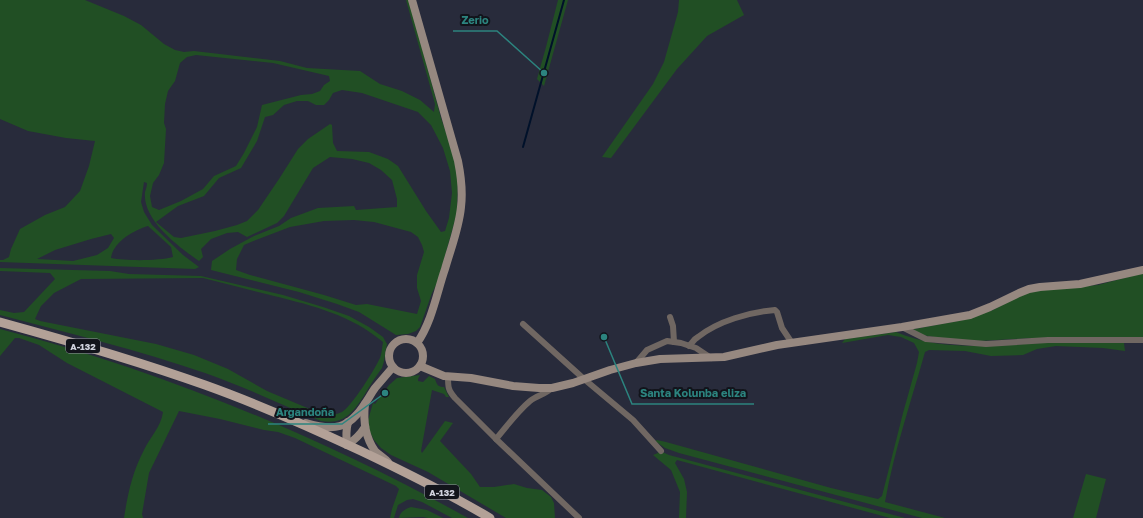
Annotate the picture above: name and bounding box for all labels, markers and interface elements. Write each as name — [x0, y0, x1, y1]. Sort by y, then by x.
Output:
callout: Zerio — [453, 8, 497, 31]
text: Zerio — [461, 13, 489, 26]
road number: A-132 — [66, 339, 100, 353]
callout: Santa Kolunba eliza — [632, 381, 754, 404]
text: Santa Kolunba eliza — [640, 386, 746, 399]
callout: Argandoña — [268, 401, 342, 424]
text: Argandoña — [276, 405, 334, 418]
road number: A-132 — [425, 485, 459, 499]

